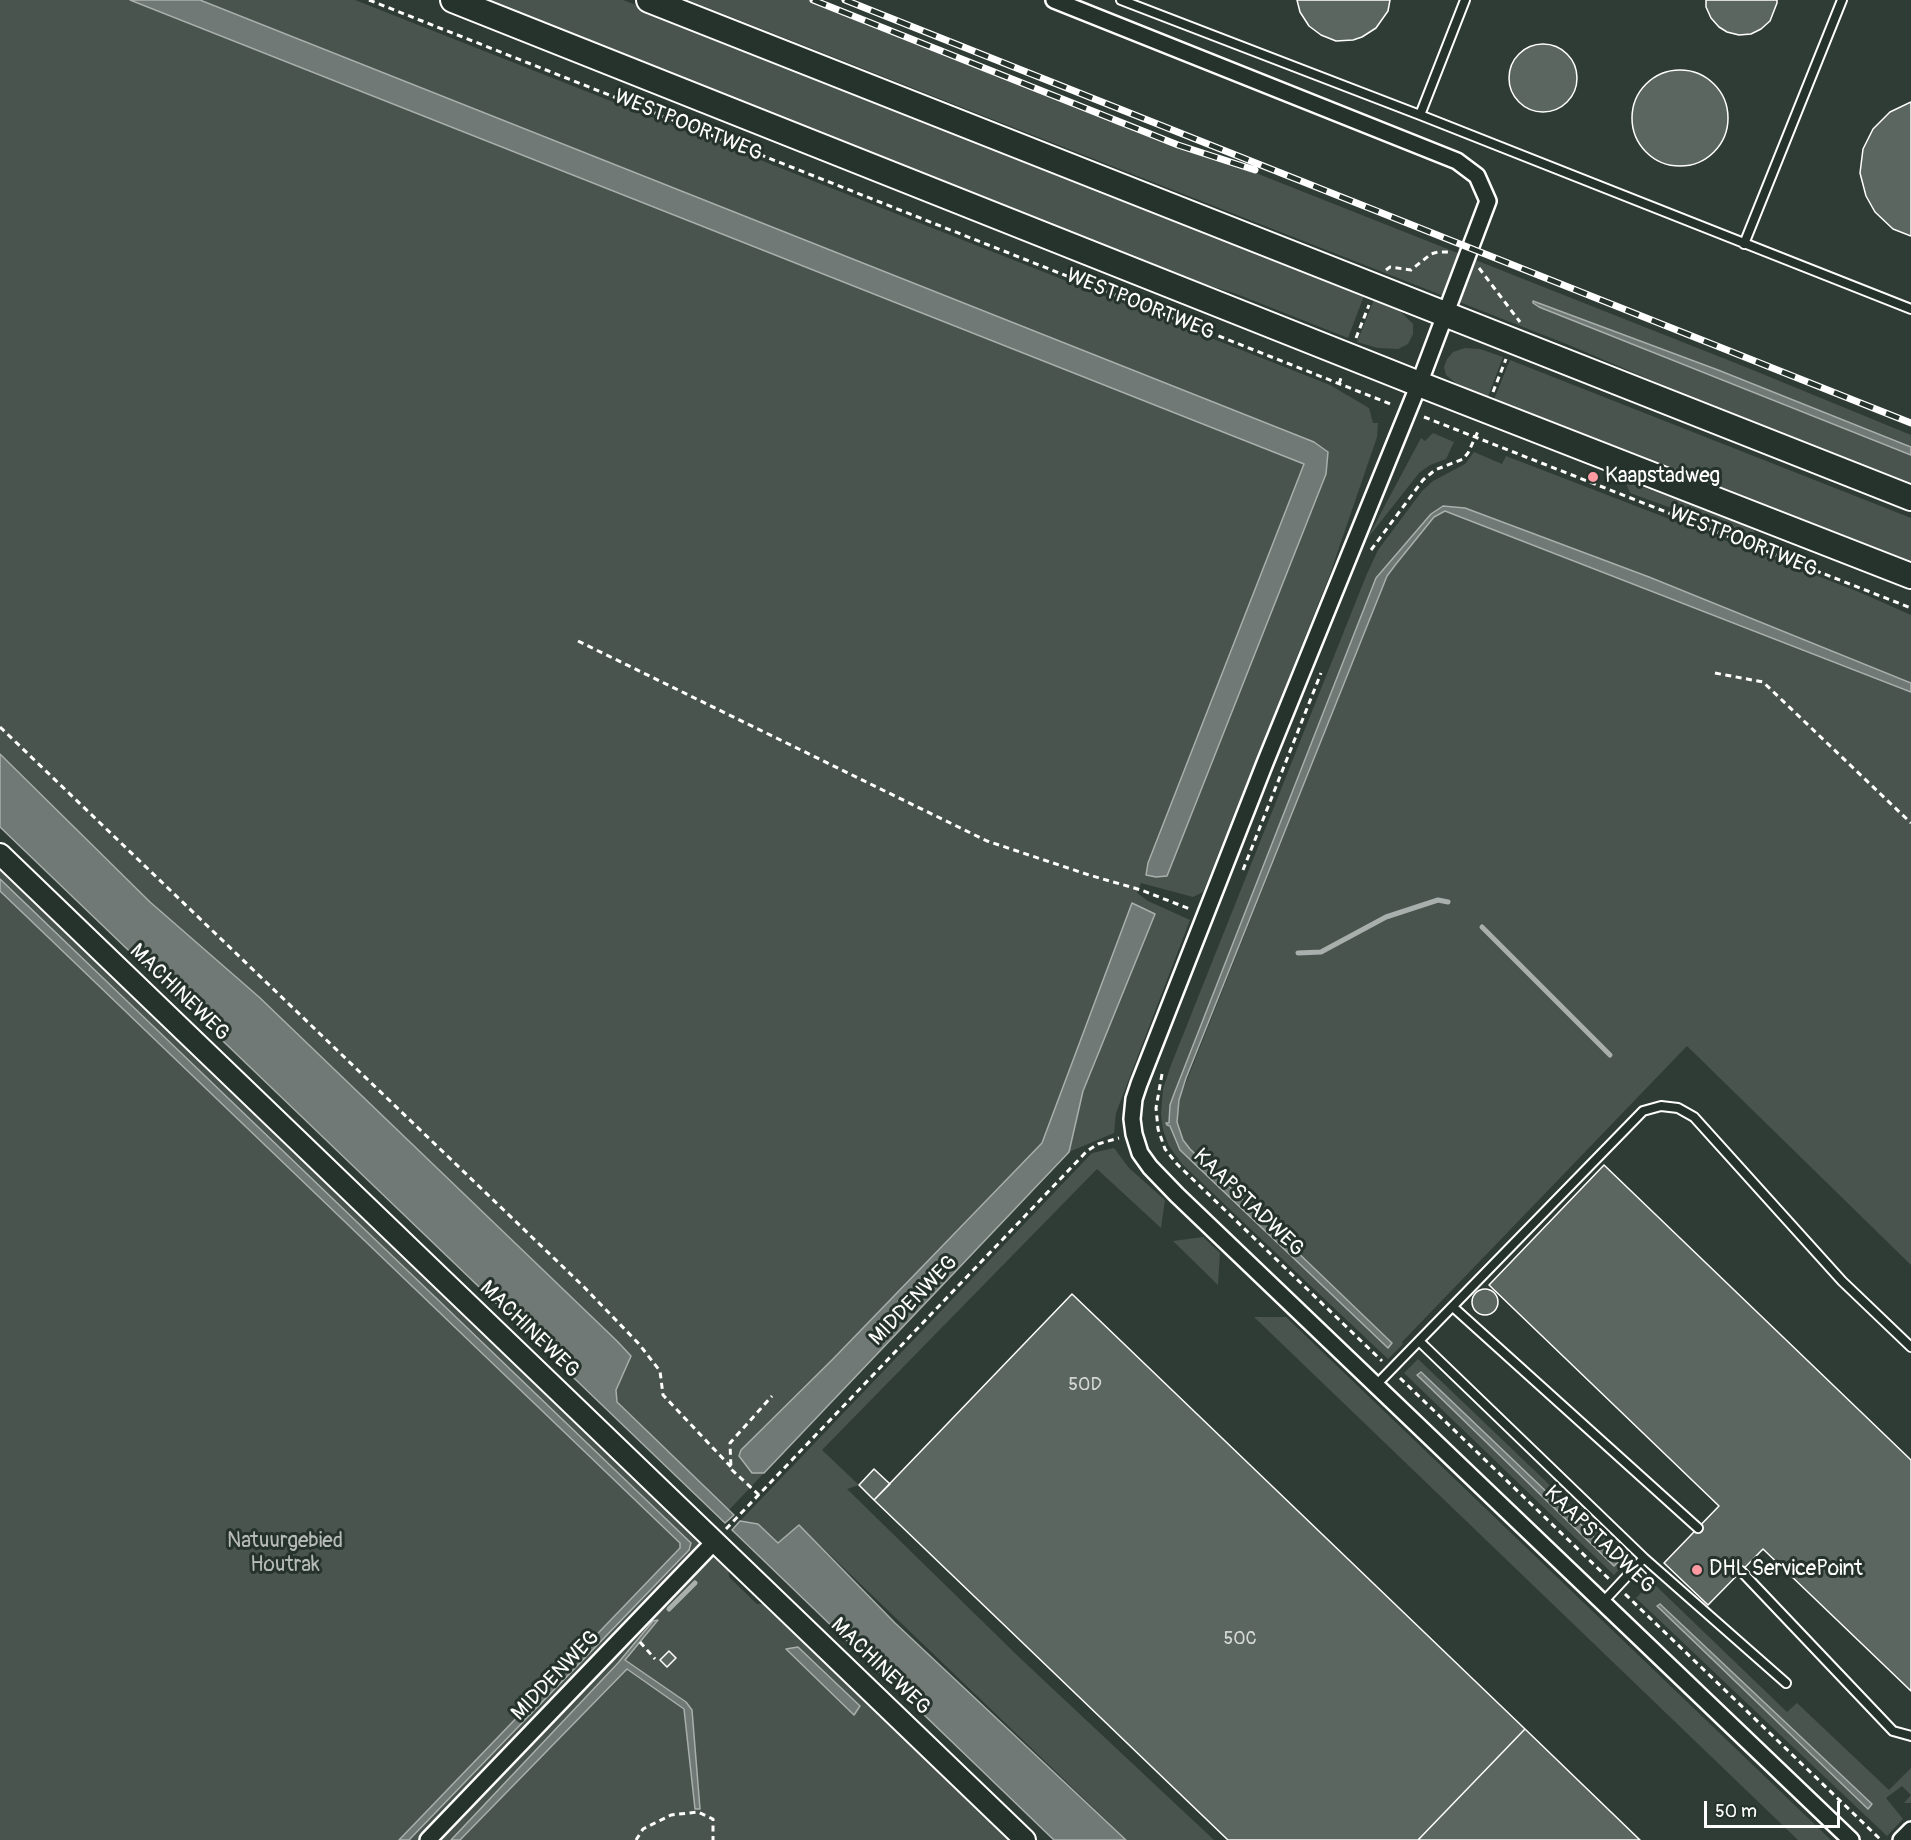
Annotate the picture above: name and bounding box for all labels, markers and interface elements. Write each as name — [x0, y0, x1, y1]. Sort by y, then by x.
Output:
street label: WESTPOORTWEG — [610, 85, 766, 167]
street label: WESTPOORTWEG — [1062, 264, 1218, 346]
place label: Kaapstadweg — [1605, 464, 1720, 490]
marker: Kaapstadweg — [1586, 470, 1600, 484]
street label: WESTPOORTWEG — [1665, 501, 1821, 583]
street label: MACHINEWEG — [124, 939, 234, 1047]
street label: KAAPSTADWEG — [1187, 1144, 1309, 1262]
street label: MIDDENWEG — [865, 1251, 963, 1351]
street label: MACHINEWEG — [474, 1276, 584, 1384]
house number: 50D — [1068, 1374, 1102, 1396]
street label: KAAPSTADWEG — [1538, 1481, 1660, 1599]
park label: Natuurgebied Houtrak — [227, 1529, 343, 1579]
place label: DHL ServicePoint — [1709, 1557, 1863, 1583]
marker: DHL ServicePoint — [1690, 1563, 1704, 1577]
street label: MACHINEWEG — [825, 1613, 935, 1721]
street label: MIDDENWEG — [507, 1626, 605, 1726]
house number: 50C — [1223, 1628, 1257, 1650]
scale bar — [1707, 1789, 1844, 1827]
text: 50 m — [1715, 1800, 1757, 1823]

